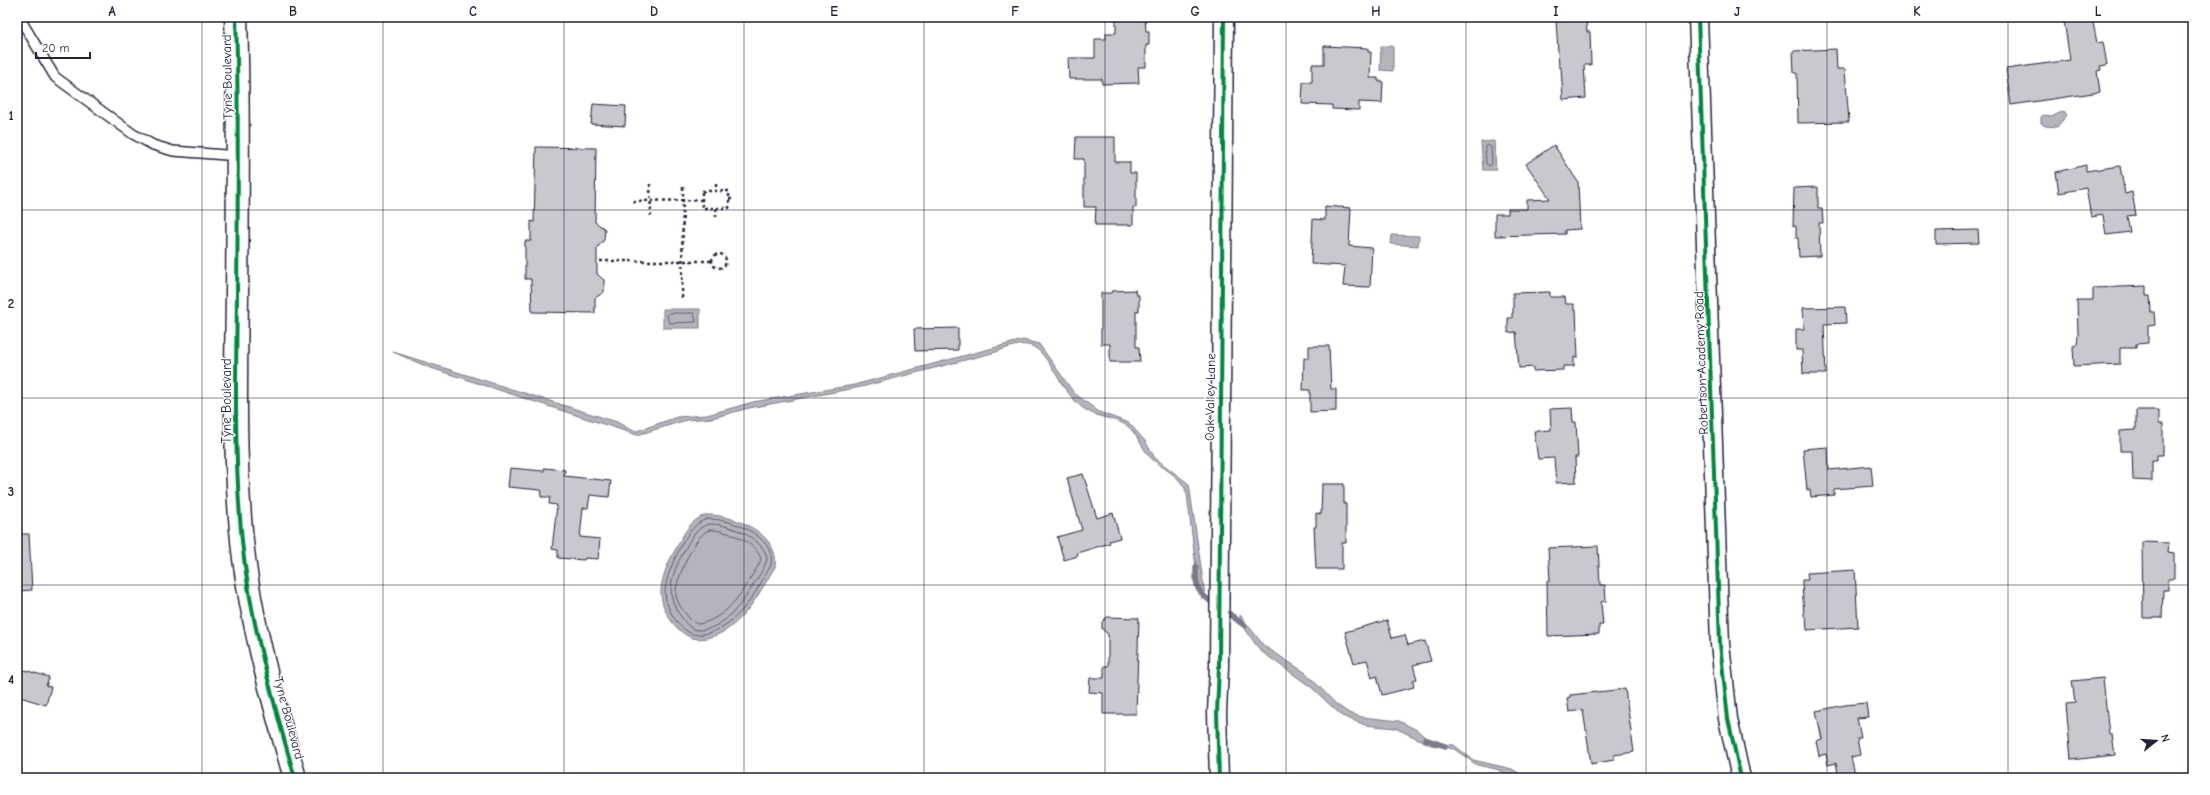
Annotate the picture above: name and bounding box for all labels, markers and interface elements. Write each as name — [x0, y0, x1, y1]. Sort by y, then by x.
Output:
text: A — [108, 4, 116, 19]
text: B — [289, 4, 297, 19]
text: C — [469, 4, 477, 19]
text: D — [650, 4, 658, 19]
text: E — [830, 4, 838, 19]
text: F — [1011, 4, 1019, 19]
text: G — [1190, 4, 1200, 19]
text: H — [1371, 4, 1381, 19]
text: I — [1553, 4, 1559, 19]
text: J — [1734, 4, 1740, 19]
text: K — [1913, 4, 1921, 19]
text: L — [2095, 4, 2102, 19]
scale bar — [36, 34, 90, 60]
street label: Tyne Boulevard — [219, 34, 235, 120]
text: 20 m — [42, 41, 70, 55]
text: 1 — [8, 108, 14, 123]
street label: Robertson Academy Road — [1691, 291, 1711, 435]
text: 2 — [8, 296, 14, 311]
street label: Oak Valley Lane — [1202, 353, 1218, 441]
street label: Tyne Boulevard — [219, 358, 234, 444]
text: 3 — [8, 484, 14, 499]
text: 4 — [8, 672, 14, 687]
street label: Tyne Boulevard — [271, 675, 307, 761]
north arrow — [2136, 721, 2176, 761]
text: N — [2158, 733, 2172, 744]

